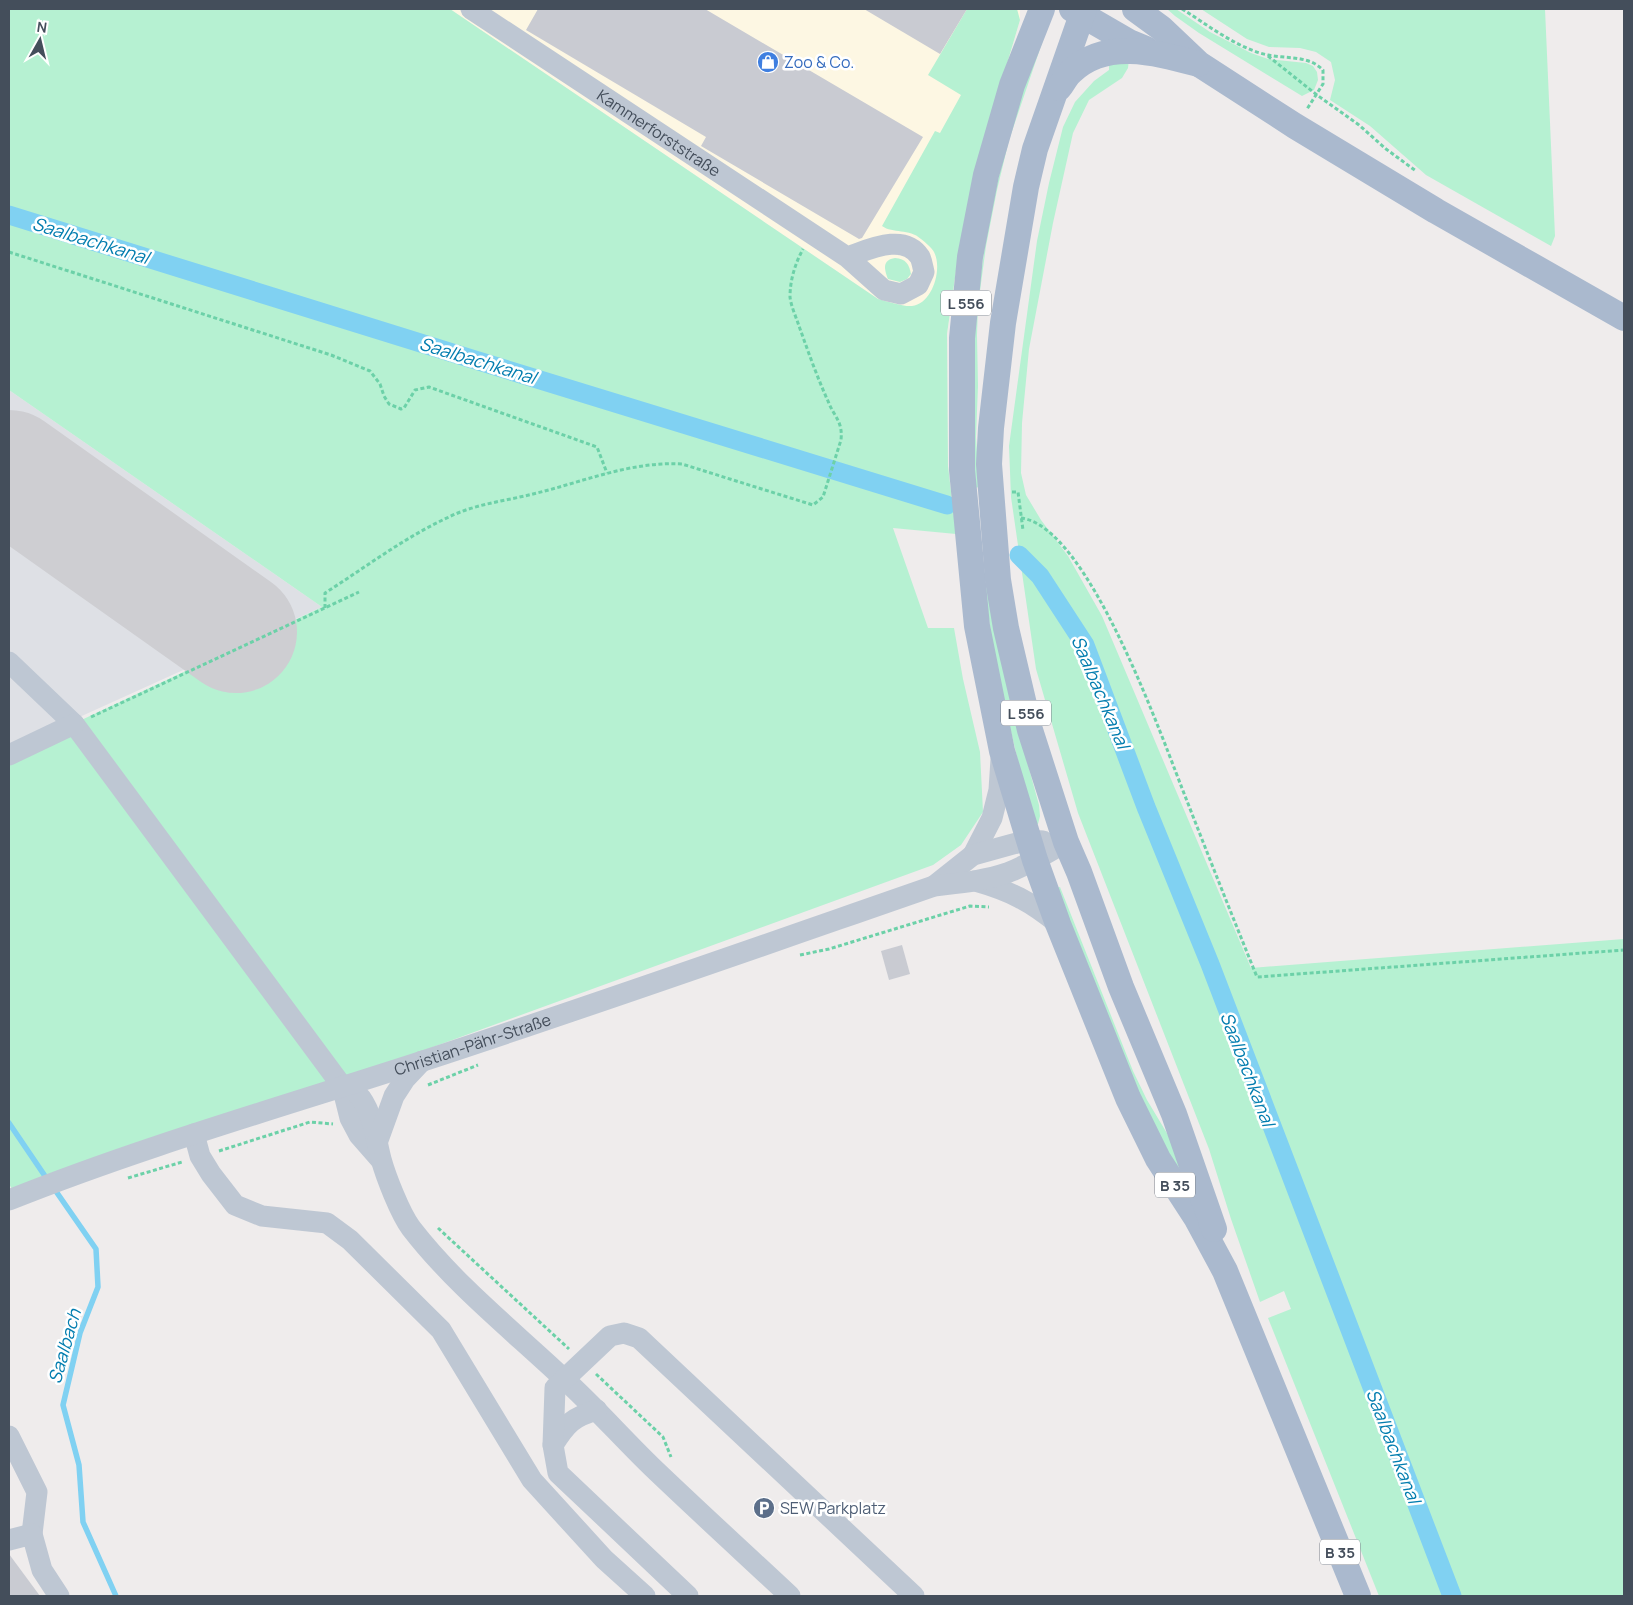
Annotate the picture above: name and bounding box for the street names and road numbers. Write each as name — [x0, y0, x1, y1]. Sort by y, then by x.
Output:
street label: Kammerforststraße — [593, 84, 725, 182]
road number: L 556 — [941, 290, 991, 316]
road number: L 556 — [1001, 700, 1051, 726]
street label: Christian-Pähr-Straße — [391, 1008, 554, 1081]
road number: B 35 — [1155, 1172, 1195, 1198]
road number: B 35 — [1320, 1540, 1360, 1564]

